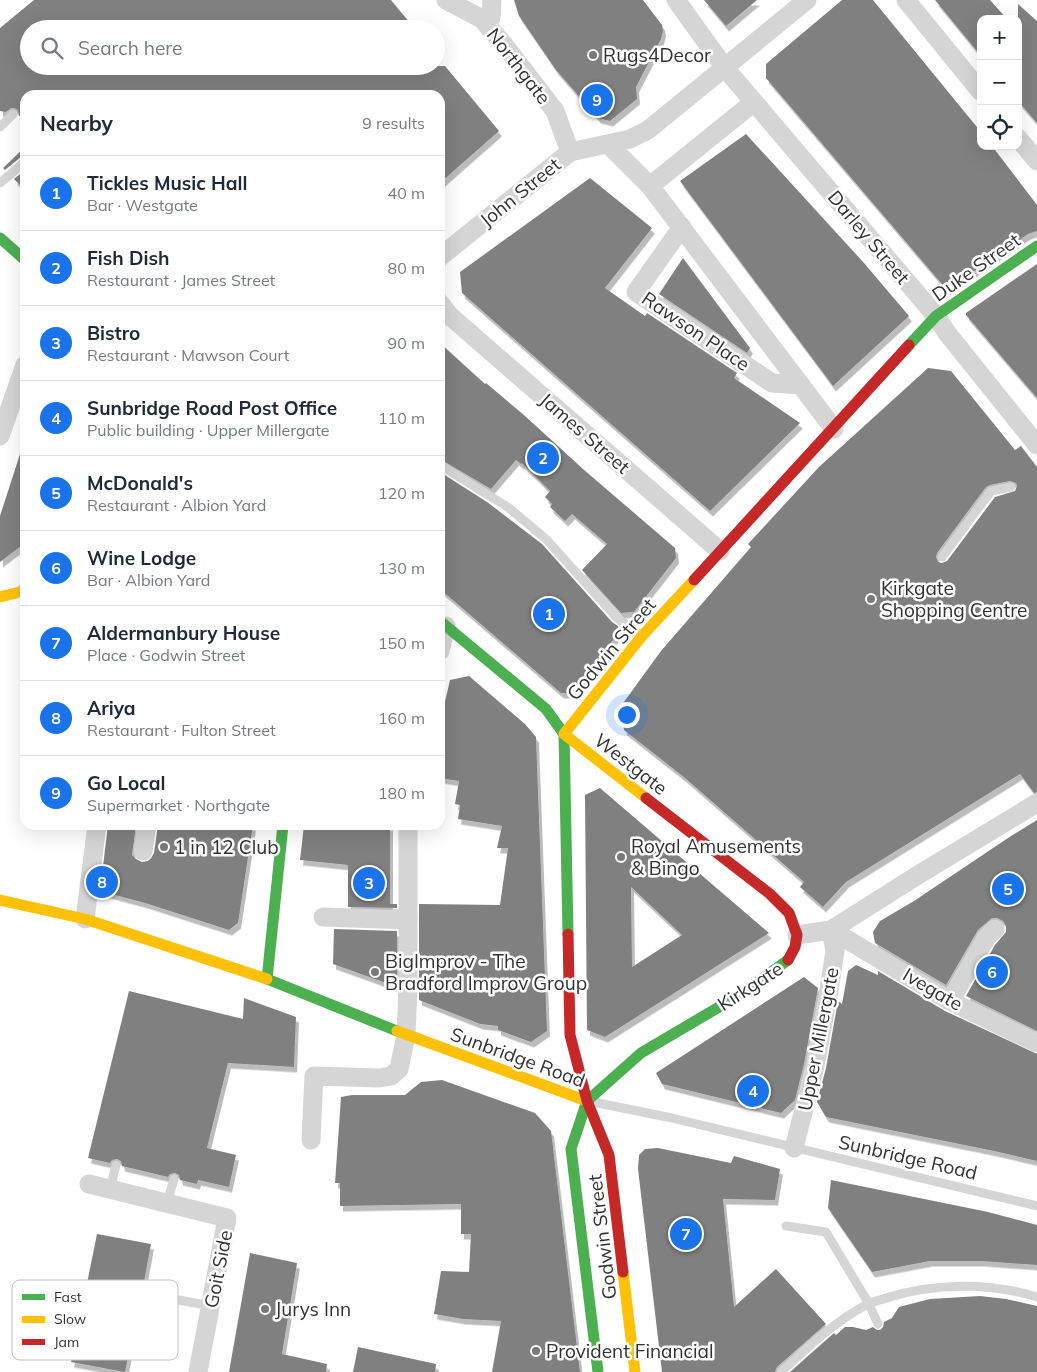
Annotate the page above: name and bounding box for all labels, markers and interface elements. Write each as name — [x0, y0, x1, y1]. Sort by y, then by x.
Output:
map controls — [977, 15, 1022, 150]
button: + — [977, 15, 1022, 60]
search box — [20, 20, 445, 75]
street label: Northgate — [482, 23, 556, 109]
icon: search — [38, 34, 66, 62]
text: Search here — [78, 36, 182, 60]
place label: Rugs4Decor — [603, 43, 711, 67]
marker: Rugs4Decor — [587, 49, 599, 61]
button: − — [977, 60, 1022, 105]
pin: 9 — [581, 81, 613, 119]
button: locate — [977, 105, 1022, 150]
text: Nearby — [40, 110, 113, 136]
text: 9 results — [362, 113, 425, 133]
street label: John Street — [475, 152, 565, 232]
text: Tickles Music Hall — [87, 171, 247, 195]
text: 1 — [51, 183, 61, 203]
text: 40 m — [388, 183, 425, 203]
street label: Darley Street — [823, 185, 915, 289]
text: Bar · Westgate — [87, 195, 198, 215]
street label: Duke Street — [927, 228, 1025, 306]
text: Fish Dish — [87, 246, 169, 270]
text: 2 — [51, 258, 61, 278]
text: 80 m — [388, 258, 425, 278]
text: Restaurant · James Street — [87, 270, 275, 290]
street label: Rawson Place — [637, 286, 755, 376]
text: Bistro — [87, 321, 140, 345]
text: 3 — [51, 333, 61, 353]
text: 90 m — [388, 333, 425, 353]
text: Restaurant · Mawson Court — [87, 345, 289, 365]
street label: James Street — [535, 387, 635, 479]
text: Sunbridge Road Post Office — [87, 396, 337, 420]
text: 4 — [51, 408, 61, 428]
text: 110 m — [378, 408, 425, 428]
text: Public building · Upper Millergate — [87, 420, 329, 440]
pin: 2 — [527, 439, 559, 477]
text: McDonald's — [87, 471, 193, 495]
text: 5 — [51, 483, 61, 503]
text: 120 m — [378, 483, 425, 503]
text: Restaurant · Albion Yard — [87, 495, 266, 515]
text: Wine Lodge — [87, 546, 196, 570]
text: 6 — [51, 558, 61, 578]
text: 130 m — [378, 558, 425, 578]
text: Bar · Albion Yard — [87, 570, 210, 590]
place label: Kirkgate Shopping Centre — [881, 576, 1027, 622]
street label: Godwin Street — [561, 593, 661, 705]
marker: Kirkgate Shopping Centre — [865, 593, 877, 605]
pin: 1 — [533, 595, 565, 633]
text: Aldermanbury House — [87, 621, 280, 645]
text: 7 — [51, 633, 61, 653]
text: 150 m — [378, 633, 425, 653]
text: Place · Godwin Street — [87, 645, 245, 665]
text: Ariya — [87, 696, 136, 720]
your location — [614, 702, 640, 728]
text: 8 — [51, 708, 61, 728]
text: 160 m — [378, 708, 425, 728]
text: Restaurant · Fulton Street — [87, 720, 276, 740]
street label: Westgate — [590, 728, 672, 800]
text: Go Local — [87, 771, 166, 795]
text: 9 — [51, 783, 61, 803]
text: 180 m — [378, 783, 425, 803]
text: Supermarket · Northgate — [87, 795, 270, 815]
place label: Royal Amusements & Bingo — [631, 834, 801, 880]
place label: 1 in 12 Club — [174, 835, 279, 859]
marker: 1 in 12 Club — [158, 841, 170, 853]
marker: Royal Amusements & Bingo — [615, 851, 627, 863]
pin: 8 — [86, 863, 118, 901]
pin: 3 — [353, 864, 385, 902]
pin: 5 — [992, 870, 1024, 908]
place label: BigImprov - The Bradford Improv Group — [385, 949, 587, 995]
pin: 6 — [976, 953, 1008, 991]
street label: Kirkgate — [713, 956, 787, 1016]
street label: Ivegate — [899, 962, 967, 1016]
street label: Upper Millergate — [792, 965, 844, 1113]
marker: BigImprov - The Bradford Improv Group — [369, 966, 381, 978]
street label: Sunbridge Road — [447, 1022, 589, 1092]
pin: 4 — [737, 1072, 769, 1110]
street label: Sunbridge Road — [836, 1129, 980, 1185]
street label: Godwin Street — [582, 1173, 622, 1301]
pin: 7 — [670, 1215, 702, 1253]
street label: Goit Side — [199, 1228, 237, 1310]
legend — [12, 1280, 178, 1360]
text: Fast — [54, 1288, 82, 1306]
place label: Jurys Inn — [275, 1297, 351, 1321]
marker: Jurys Inn — [259, 1303, 271, 1315]
text: Slow — [54, 1310, 86, 1328]
text: Jam — [54, 1333, 79, 1351]
place label: Provident Financial — [546, 1339, 713, 1363]
marker: Provident Financial — [530, 1345, 542, 1357]

